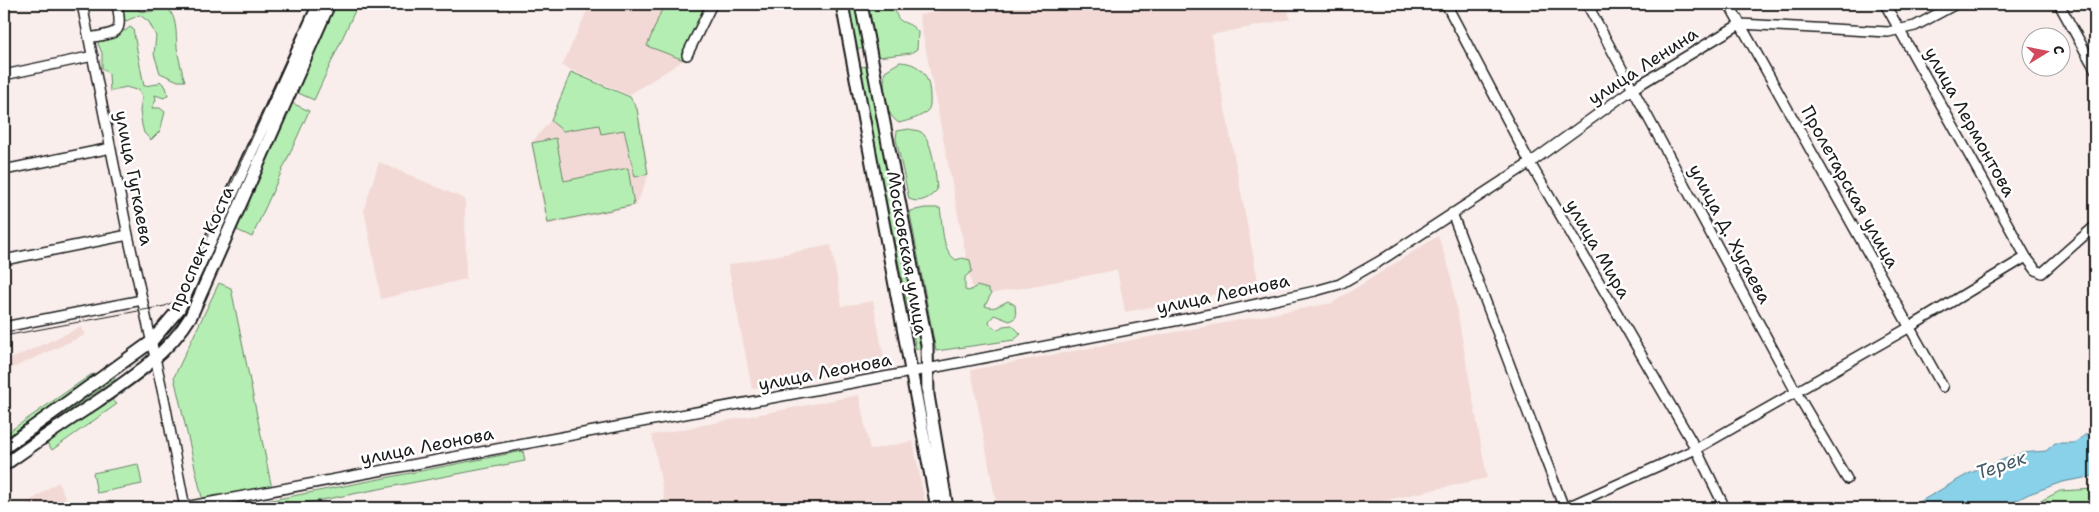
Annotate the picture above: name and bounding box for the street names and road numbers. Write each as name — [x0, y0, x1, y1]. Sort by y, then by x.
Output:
street label: улица Ленина — [1583, 22, 1703, 110]
street label: улица Лермонтова — [1919, 43, 2021, 201]
street label: Пролетарская улица — [1795, 102, 1905, 272]
street label: улица Гугкаева — [109, 108, 159, 248]
street label: улица Д. Хугаева — [1683, 160, 1777, 308]
street label: Московская улица — [881, 169, 933, 337]
street label: проспект Коста — [163, 182, 239, 316]
street label: улица Мира — [1560, 195, 1636, 303]
street label: улица Леонова — [1154, 268, 1292, 320]
street label: улица Леонова — [756, 347, 894, 397]
street label: улица Леонова — [358, 421, 496, 471]

